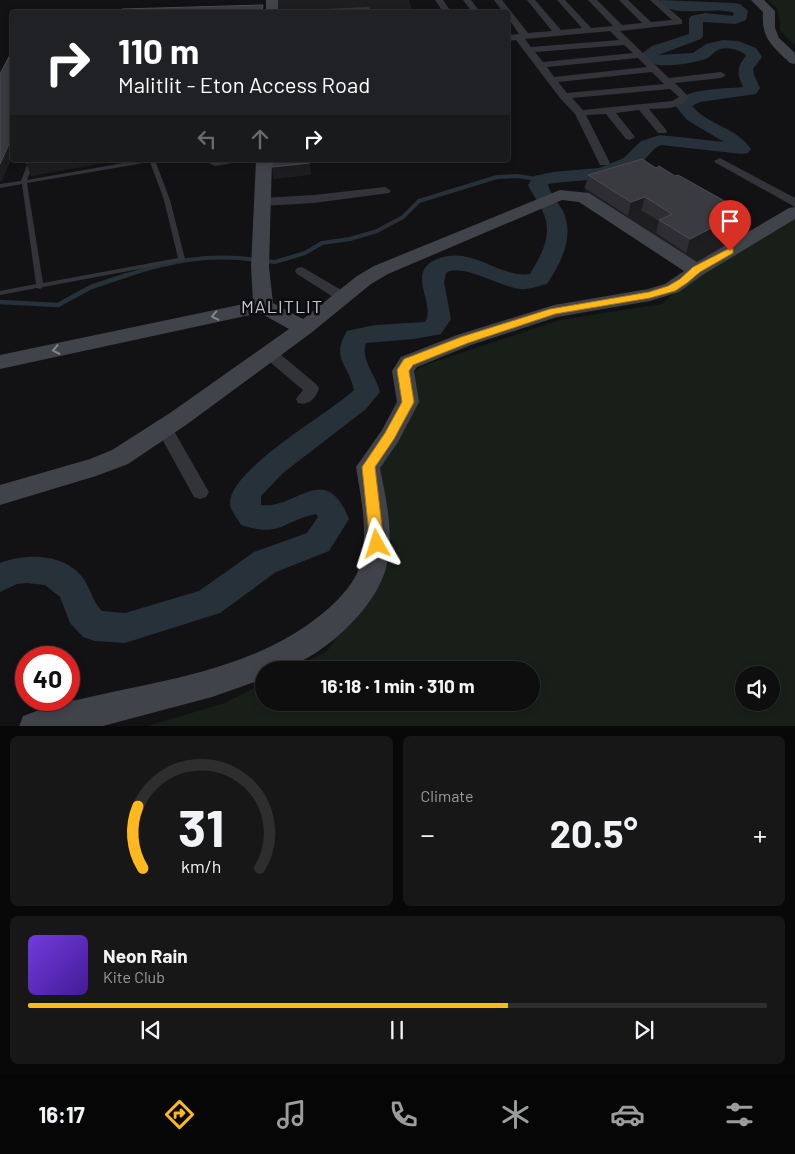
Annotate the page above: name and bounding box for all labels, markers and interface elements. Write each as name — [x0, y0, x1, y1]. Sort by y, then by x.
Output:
text: 110 m — [118, 29, 199, 71]
icon: right — [35, 30, 100, 95]
text: Malitlit - Eton Access Road — [118, 71, 370, 97]
icon: left — [193, 125, 221, 153]
icon: ahead — [246, 125, 274, 153]
icon: right — [299, 125, 327, 153]
pin — [709, 200, 751, 251]
icon: arrive — [716, 207, 744, 235]
district label: MALITLIT — [241, 295, 323, 317]
one-way arrow — [211, 310, 220, 321]
one-way arrow — [52, 344, 61, 354]
position arrow — [350, 517, 402, 569]
speed limit sign: 40 — [15, 646, 80, 711]
map controls — [735, 666, 780, 711]
button: sound — [735, 666, 780, 711]
text: 16:18 · 1 min · 310 m — [320, 674, 475, 697]
text: Climate — [421, 786, 473, 805]
text: 31 — [178, 795, 224, 857]
text: 20.5° — [550, 810, 638, 856]
text: − — [421, 817, 435, 851]
text: + — [753, 817, 767, 851]
text: km/h — [181, 855, 221, 877]
text: Neon Rain — [103, 944, 188, 967]
text: Kite Club — [103, 967, 165, 986]
icon: previous — [137, 1016, 165, 1044]
icon: pause — [383, 1016, 411, 1044]
icon: next — [630, 1016, 658, 1044]
icon: directions — [162, 1097, 197, 1132]
icon: music — [274, 1097, 309, 1132]
icon: phone — [386, 1097, 421, 1132]
icon: climate — [498, 1097, 533, 1132]
icon: car — [610, 1097, 645, 1132]
icon: filters — [722, 1097, 757, 1132]
text: 16:17 — [38, 1101, 85, 1127]

